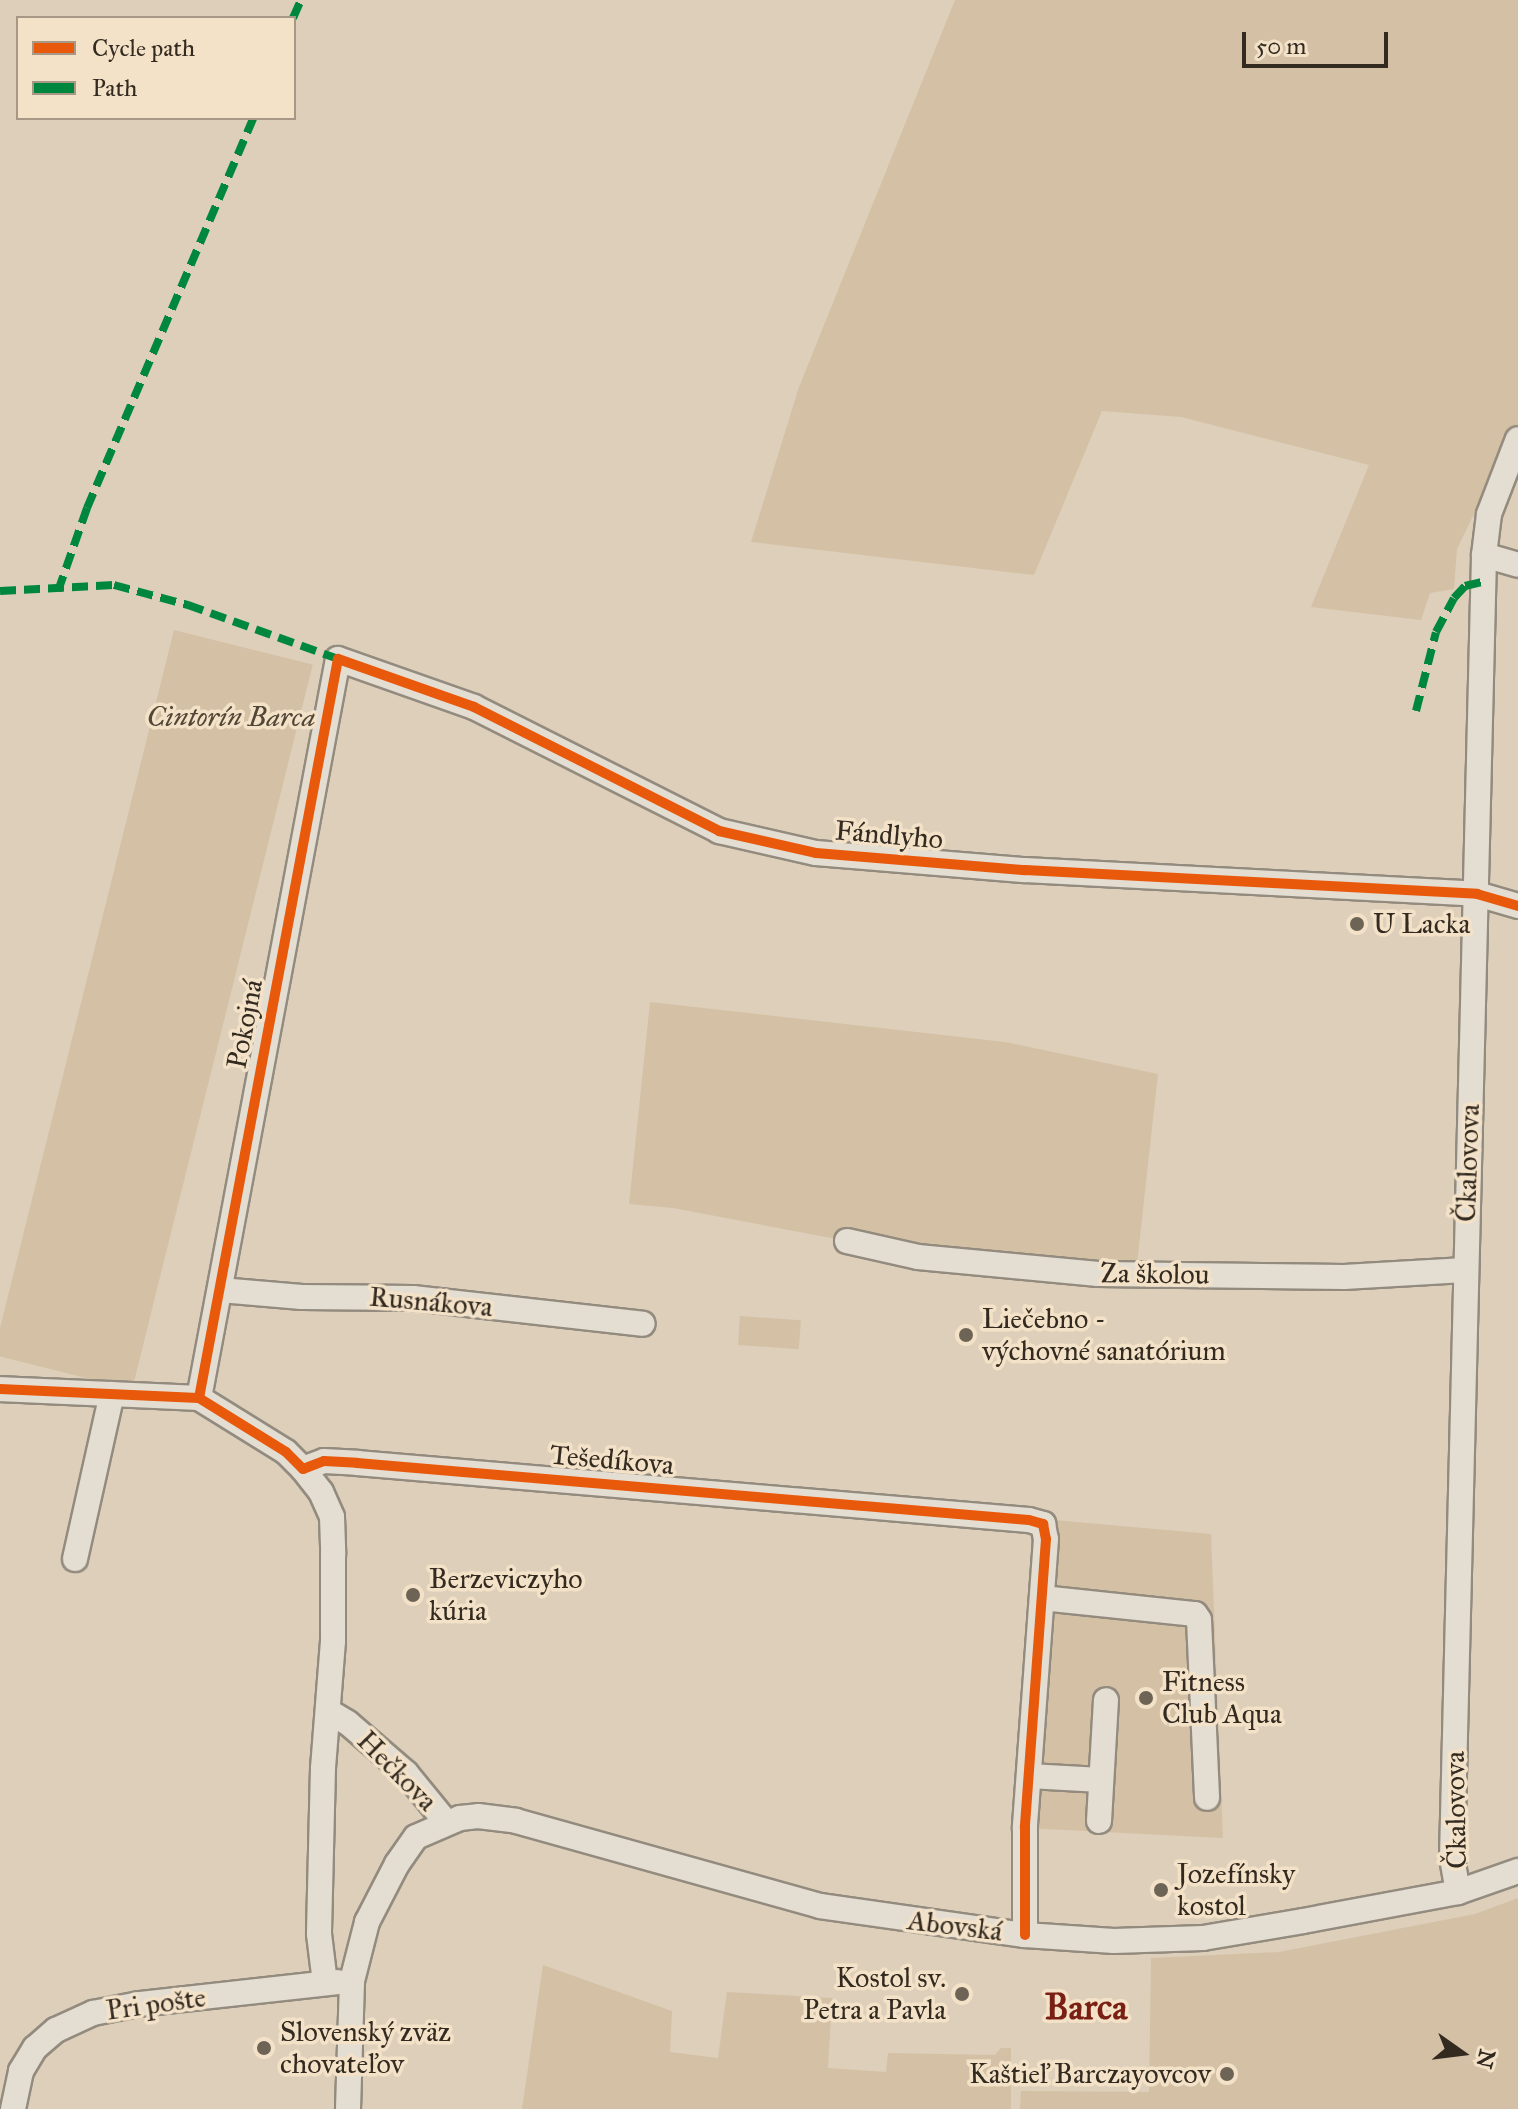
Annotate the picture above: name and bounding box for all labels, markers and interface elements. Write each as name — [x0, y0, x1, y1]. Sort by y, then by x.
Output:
legend — [16, 16, 296, 120]
scale bar — [1246, 16, 1392, 66]
text: 50 m — [1256, 31, 1306, 61]
text: Cycle path — [92, 33, 195, 63]
text: Path — [92, 73, 137, 103]
park label: Cintorín Barca — [147, 700, 315, 734]
street label: Fándlyho — [833, 814, 945, 856]
place label: U Lacka — [1373, 907, 1470, 941]
marker: U Lacka — [1348, 915, 1366, 933]
street label: Pokojná — [220, 976, 270, 1072]
street label: Čkalovova — [1449, 1103, 1487, 1223]
street label: Za školou — [1100, 1256, 1210, 1292]
street label: Rusnákova — [368, 1280, 494, 1324]
place label: Liečebno - výchovné sanatórium — [982, 1302, 1226, 1368]
marker: Liečebno - výchovné sanatórium — [957, 1326, 975, 1344]
street label: Tešedíkova — [549, 1438, 675, 1482]
place label: Berzeviczyho kúria — [429, 1562, 583, 1628]
marker: Berzeviczyho kúria — [404, 1586, 422, 1604]
place label: Fitness Club Aqua — [1162, 1665, 1282, 1731]
marker: Fitness Club Aqua — [1137, 1689, 1155, 1707]
street label: Hečkova — [350, 1724, 444, 1818]
street label: Čkalovova — [1438, 1751, 1474, 1869]
place label: Jozefínsky kostol — [1177, 1857, 1295, 1923]
marker: Jozefínsky kostol — [1152, 1881, 1170, 1899]
street label: Abovská — [906, 1904, 1004, 1948]
place label: Kostol sv. Petra a Pavla — [803, 1961, 946, 2027]
street label: Pri pošte — [104, 1980, 208, 2028]
marker: Kostol sv. Petra a Pavla — [953, 1985, 971, 2003]
district label: Barca — [1045, 1986, 1127, 2030]
north arrow — [1422, 2013, 1502, 2093]
place label: Slovenský zväz chovateľov — [280, 2015, 451, 2081]
marker: Slovenský zväz chovateľov — [255, 2039, 273, 2057]
text: N — [1470, 2047, 1501, 2071]
place label: Kaštieľ Barczayovcov — [969, 2057, 1211, 2091]
marker: Kaštieľ Barczayovcov — [1218, 2065, 1236, 2083]

